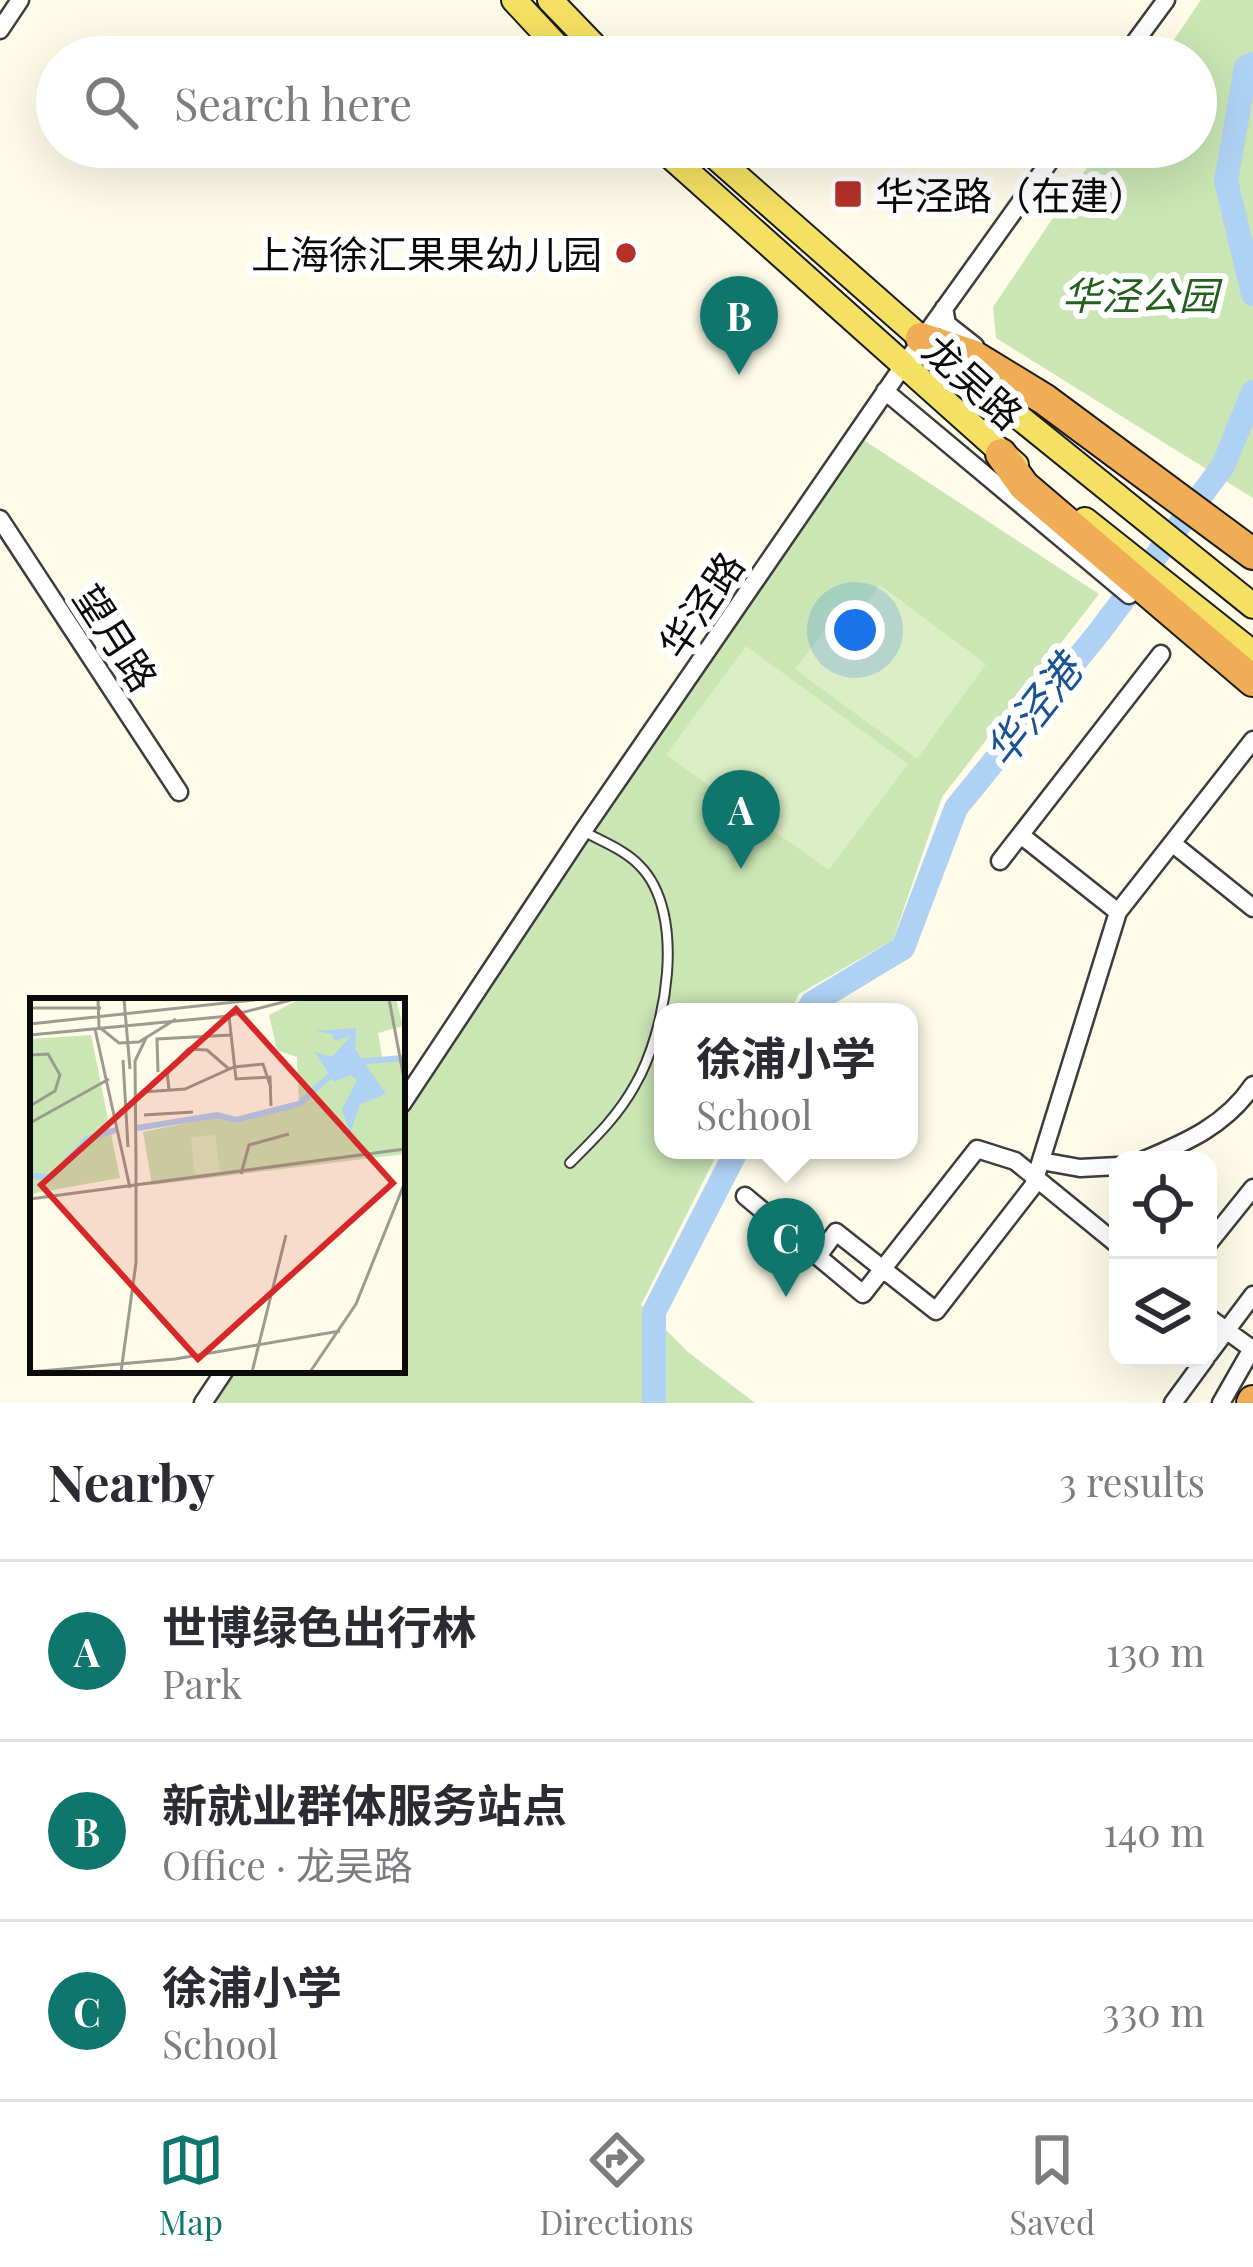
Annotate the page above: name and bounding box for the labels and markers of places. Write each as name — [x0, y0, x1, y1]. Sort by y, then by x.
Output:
place label: 华泾路（在建） — [875, 168, 1148, 220]
marker: 华泾路（在建） — [832, 178, 864, 210]
place label: 上海徐汇果果幼儿园 — [251, 227, 602, 279]
marker: 上海徐汇果果幼儿园 — [613, 240, 639, 266]
pin: B — [700, 276, 778, 375]
pin: A — [702, 770, 780, 869]
pin: C — [747, 1198, 825, 1297]

